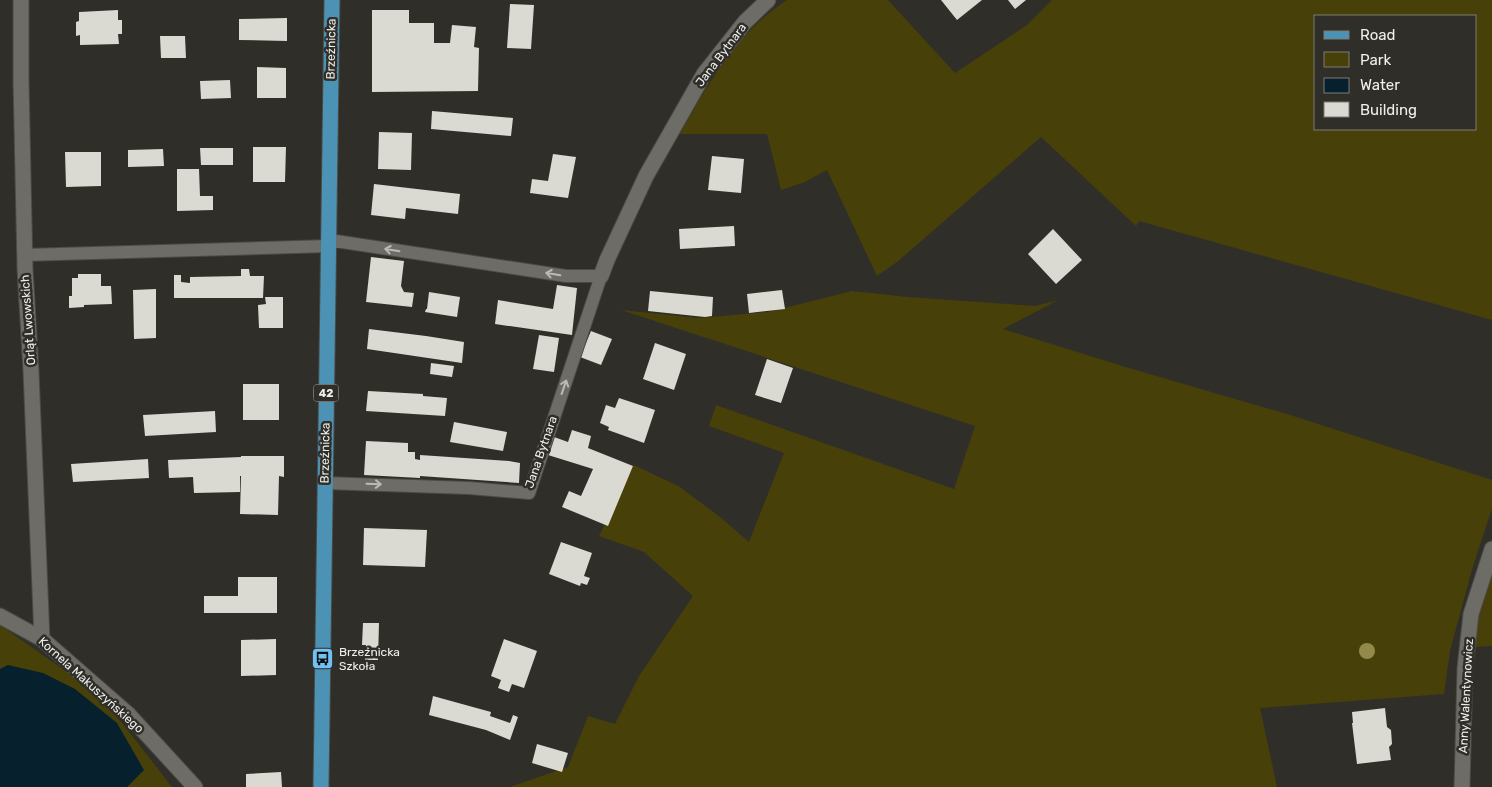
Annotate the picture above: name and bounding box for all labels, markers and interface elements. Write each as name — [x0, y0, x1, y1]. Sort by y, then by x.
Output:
legend — [1314, 15, 1477, 130]
street label: Brzeźnicka — [323, 18, 339, 80]
street label: Jana Bytnara — [693, 21, 749, 89]
text: Road — [1360, 26, 1396, 44]
text: Park — [1360, 51, 1391, 69]
text: Water — [1360, 76, 1400, 94]
text: Building — [1360, 101, 1417, 119]
one-way arrow — [384, 244, 400, 254]
one-way arrow — [545, 269, 561, 279]
street label: Orląt Lwowskich — [18, 274, 38, 366]
one-way arrow — [560, 380, 569, 395]
road number: 42 — [314, 384, 338, 402]
street label: Jana Bytnara — [522, 414, 560, 490]
street label: Brzeźnicka — [317, 422, 333, 484]
one-way arrow — [366, 479, 382, 489]
street label: Kornela Makuszyńskiego — [36, 634, 146, 736]
street label: Anny Walentynowicz — [1456, 638, 1476, 754]
place label: Brzeźnicka Szkoła — [339, 645, 400, 673]
bus stop icon: Brzeźnicka Szkoła — [311, 647, 335, 671]

